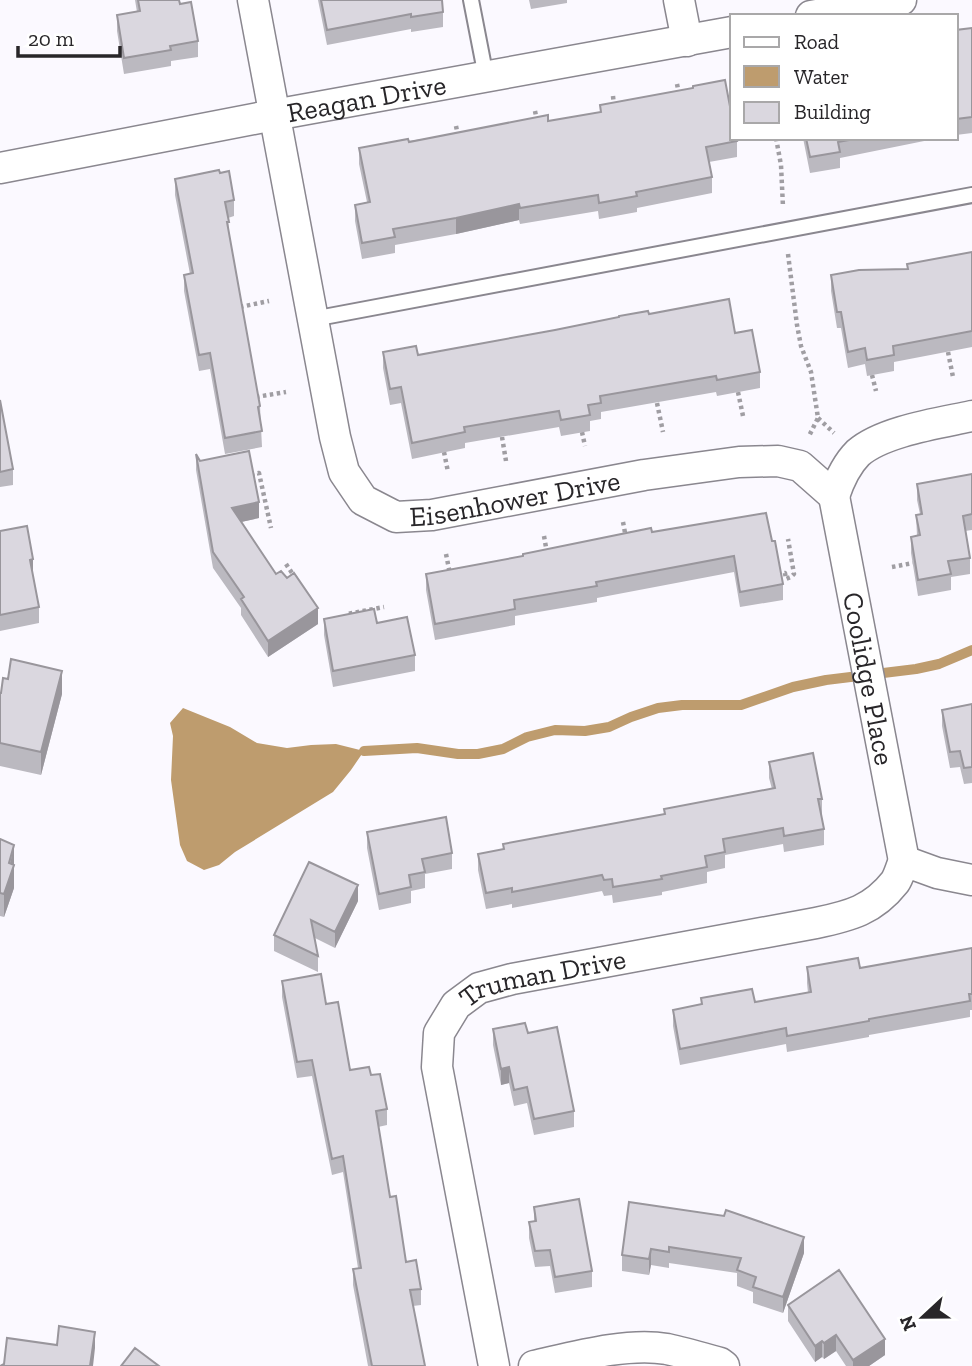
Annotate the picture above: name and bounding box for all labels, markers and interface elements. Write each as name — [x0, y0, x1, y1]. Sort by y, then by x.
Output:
scale bar — [18, 14, 119, 58]
legend — [730, 14, 958, 140]
text: 20 m — [28, 26, 74, 51]
text: Road — [794, 29, 840, 54]
text: Water — [794, 64, 849, 89]
street label: Reagan Drive — [284, 68, 449, 129]
text: Building — [794, 99, 871, 124]
street label: Eisenhower Drive — [409, 463, 623, 533]
street label: Coolidge Place — [836, 589, 902, 768]
street label: Truman Drive — [452, 942, 628, 1014]
north arrow — [888, 1282, 958, 1352]
text: N — [894, 1312, 921, 1334]

